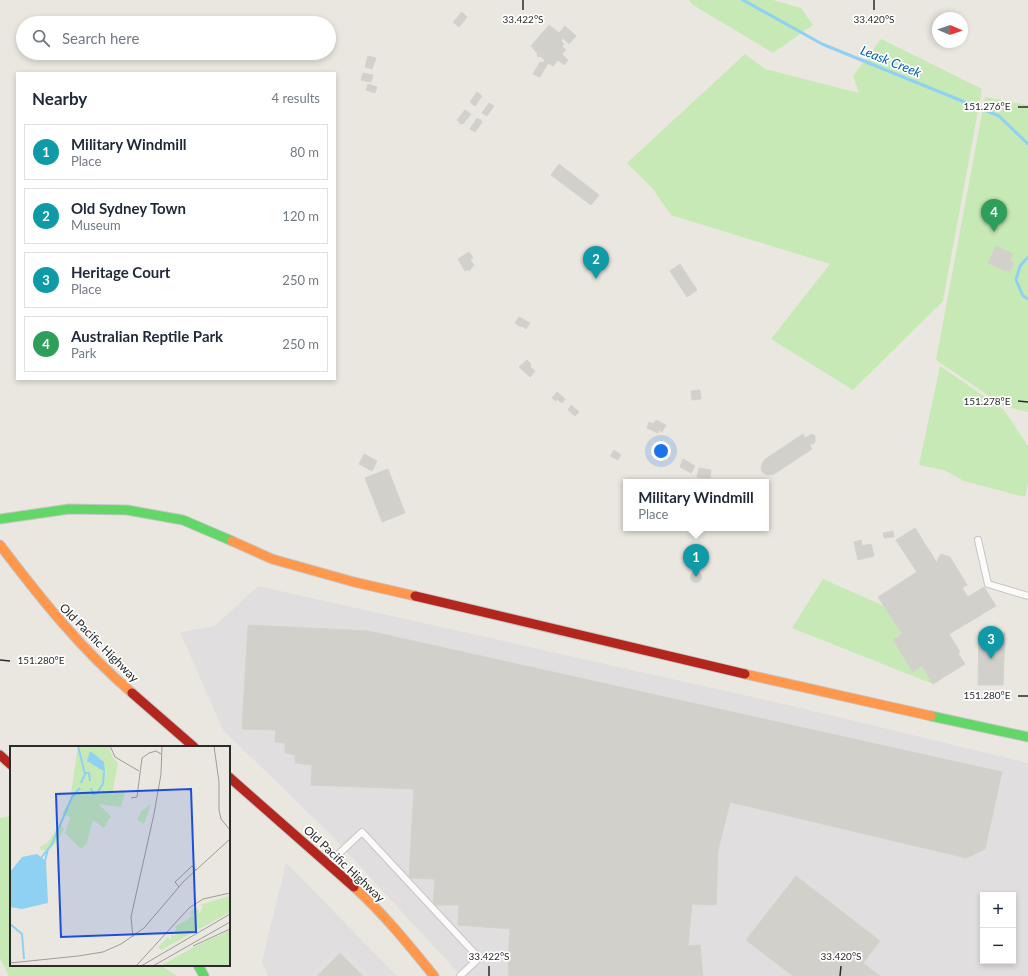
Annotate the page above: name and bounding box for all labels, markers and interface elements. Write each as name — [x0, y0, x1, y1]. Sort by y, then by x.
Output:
north arrow — [932, 12, 968, 48]
text: 33.422°S — [503, 13, 543, 25]
text: 33.420°S — [854, 13, 894, 25]
search box — [16, 16, 336, 60]
icon: search — [30, 27, 52, 49]
text: Search here — [62, 29, 139, 47]
water label: Leask Creek — [858, 42, 924, 81]
text: Nearby — [32, 88, 87, 109]
text: 4 results — [272, 90, 320, 106]
text: 151.276°E — [963, 100, 1011, 112]
text: Military Windmill — [71, 135, 187, 153]
text: 1 — [42, 144, 50, 160]
text: 80 m — [290, 144, 319, 160]
text: Place — [71, 153, 101, 169]
text: Old Sydney Town — [71, 199, 186, 217]
pin: 4 — [981, 199, 1007, 232]
text: 2 — [42, 208, 50, 224]
text: 120 m — [282, 208, 319, 224]
text: Museum — [71, 217, 121, 233]
pin: 2 — [583, 246, 609, 279]
text: Heritage Court — [71, 263, 170, 281]
text: 3 — [42, 272, 50, 288]
text: 250 m — [282, 272, 319, 288]
text: Place — [71, 281, 101, 297]
text: Australian Reptile Park — [71, 327, 223, 345]
text: 4 — [42, 336, 50, 352]
text: 250 m — [282, 336, 319, 352]
text: Park — [71, 345, 96, 361]
text: 151.278°E — [963, 395, 1011, 407]
your location — [651, 441, 671, 461]
popup — [623, 479, 769, 531]
text: Military Windmill — [638, 488, 754, 506]
text: Place — [638, 506, 668, 522]
pin: 1 — [683, 544, 709, 577]
street label: Old Pacific Highway — [57, 600, 143, 686]
pin: 3 — [978, 626, 1004, 659]
text: 151.280°E — [17, 654, 65, 666]
text: 151.280°E — [963, 689, 1011, 701]
inset map — [10, 746, 230, 966]
street label: Old Pacific Highway — [301, 822, 389, 906]
map controls — [980, 892, 1016, 964]
button: + — [980, 892, 1016, 928]
button: − — [980, 928, 1016, 964]
text: 33.422°S — [469, 950, 509, 962]
text: 33.420°S — [821, 950, 861, 962]

